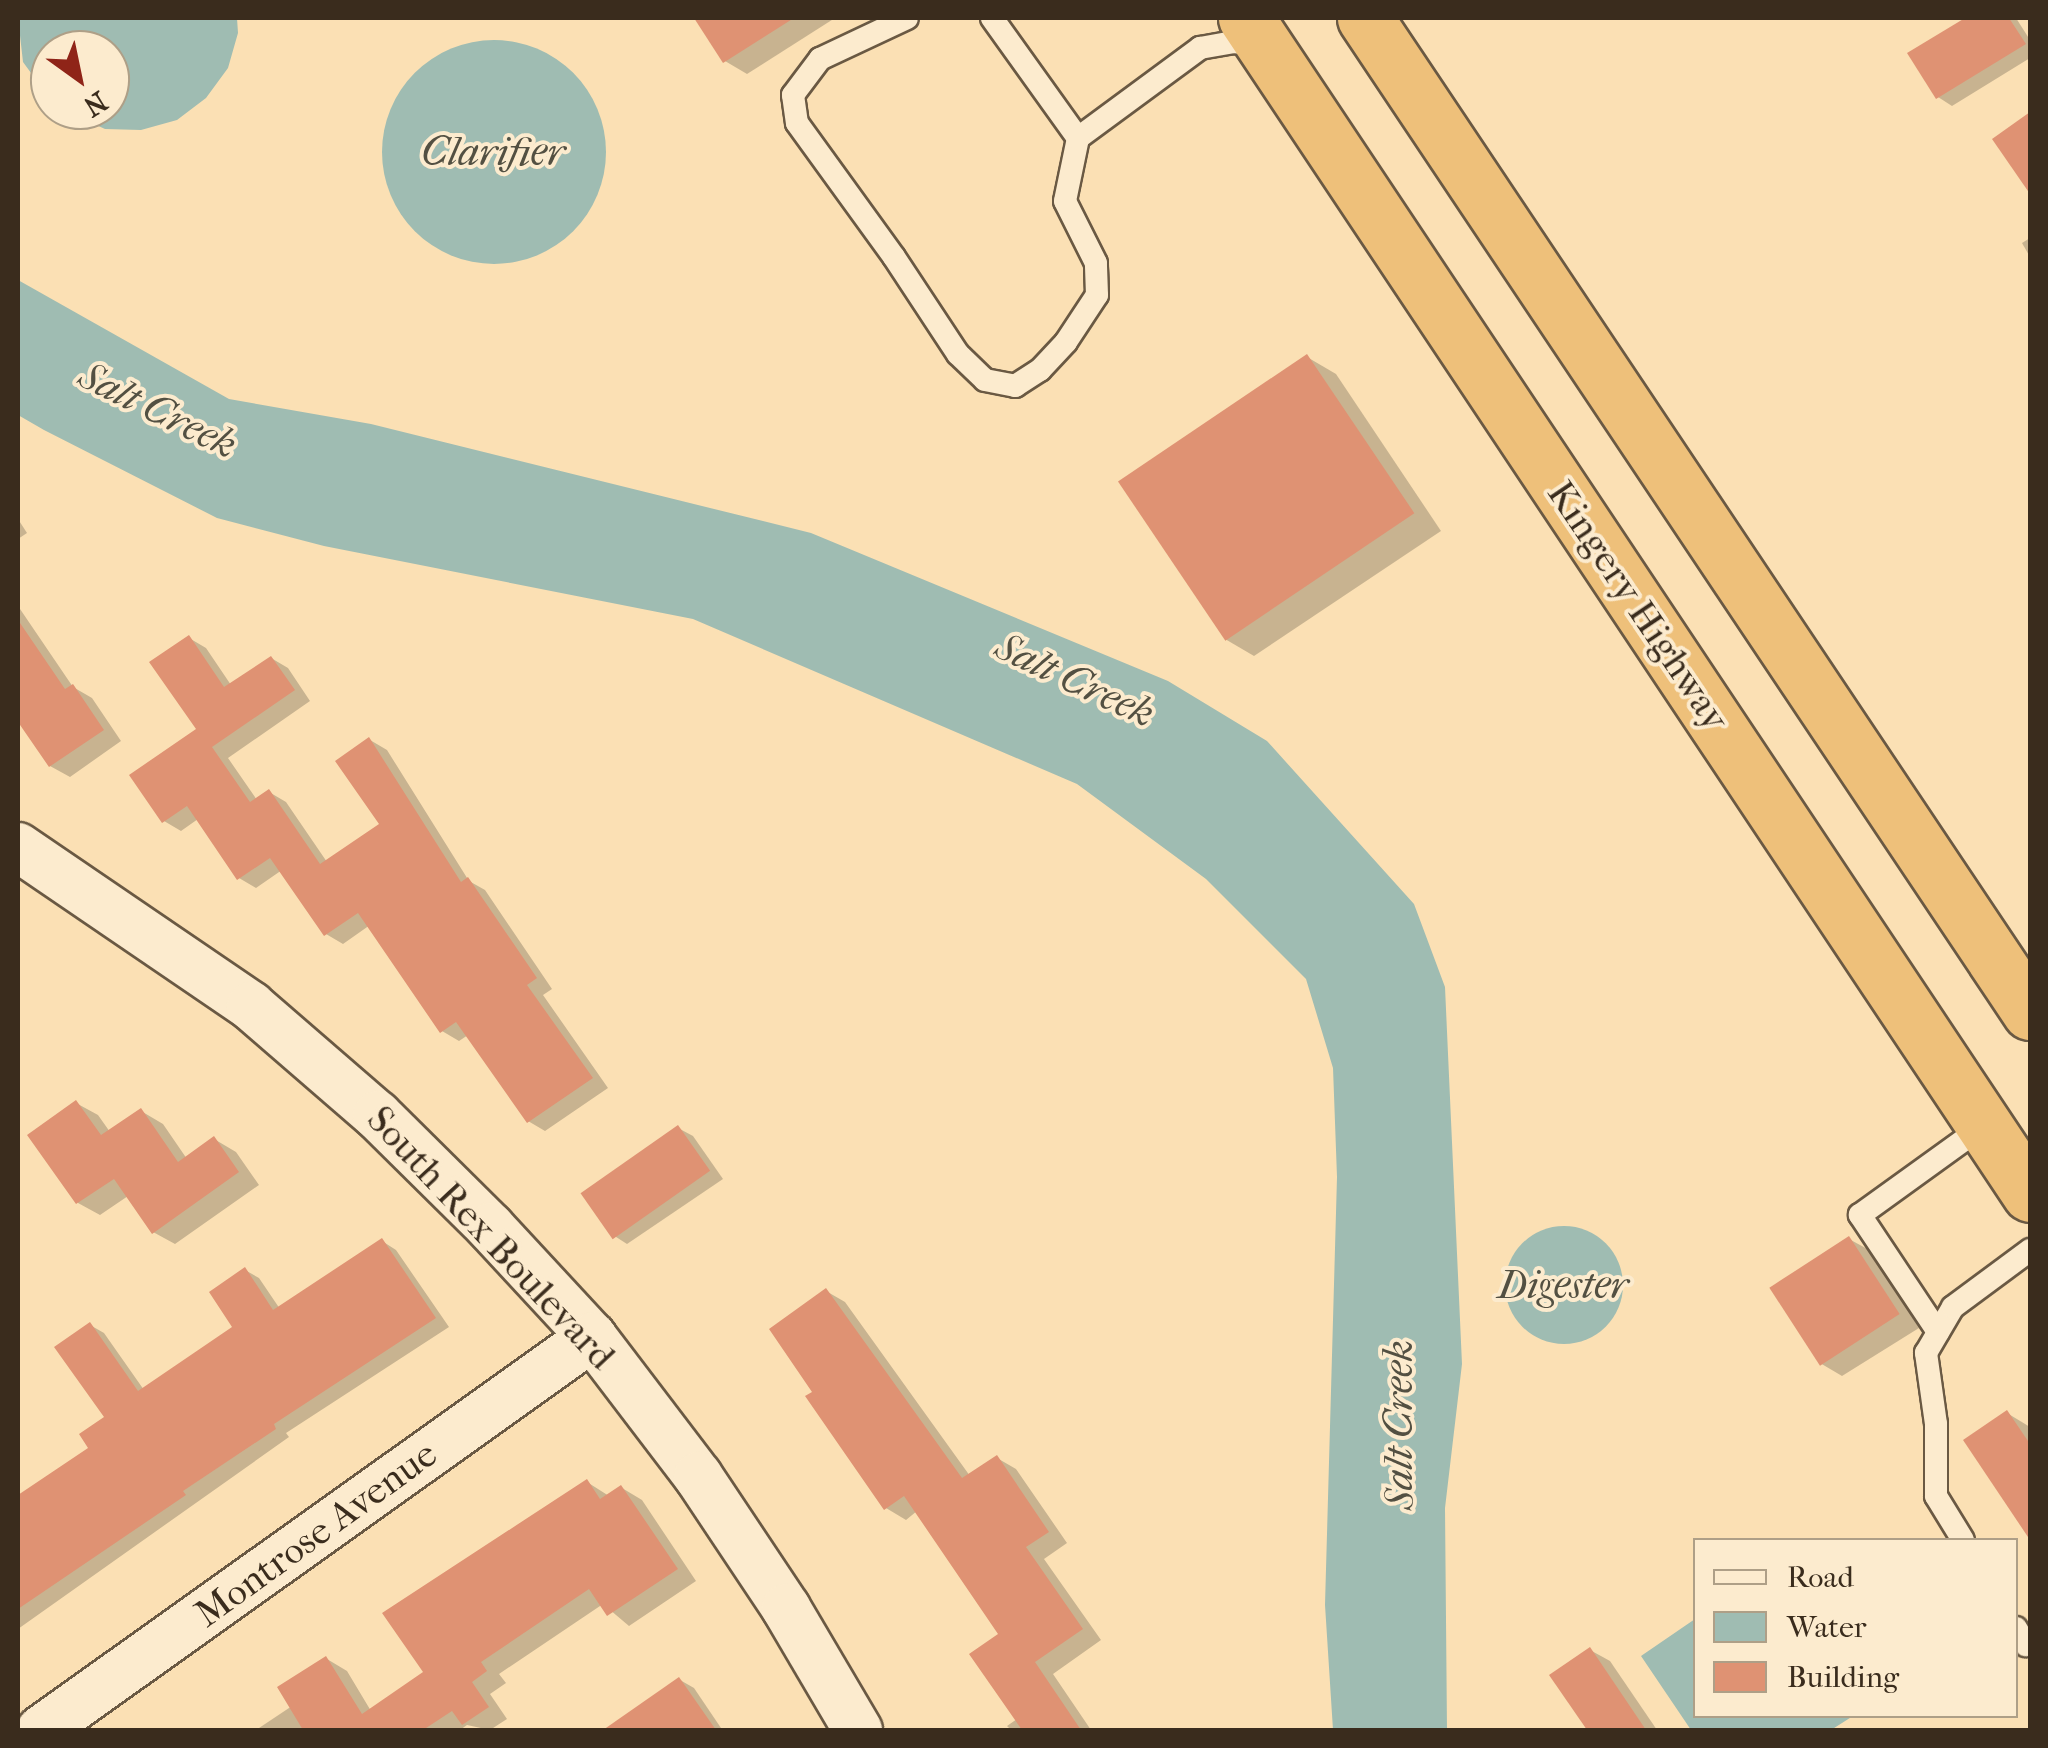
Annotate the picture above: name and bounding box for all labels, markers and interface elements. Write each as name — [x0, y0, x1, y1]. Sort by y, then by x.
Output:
north arrow — [30, 30, 130, 130]
text: N — [78, 84, 113, 124]
water label: Clarifier — [421, 128, 565, 176]
water label: Salt Creek — [71, 351, 245, 469]
street label: Kingery Highway — [1538, 472, 1738, 740]
water label: Salt Creek — [988, 622, 1162, 738]
street label: South Rex Boulevard — [357, 1097, 625, 1379]
water label: Digester — [1498, 1261, 1628, 1309]
water label: Salt Creek — [1375, 1340, 1423, 1510]
street label: Montrose Avenue — [186, 1431, 446, 1637]
legend — [1693, 1538, 2018, 1718]
text: Road — [1787, 1560, 1854, 1595]
text: Water — [1787, 1610, 1867, 1645]
text: Building — [1787, 1660, 1899, 1695]

